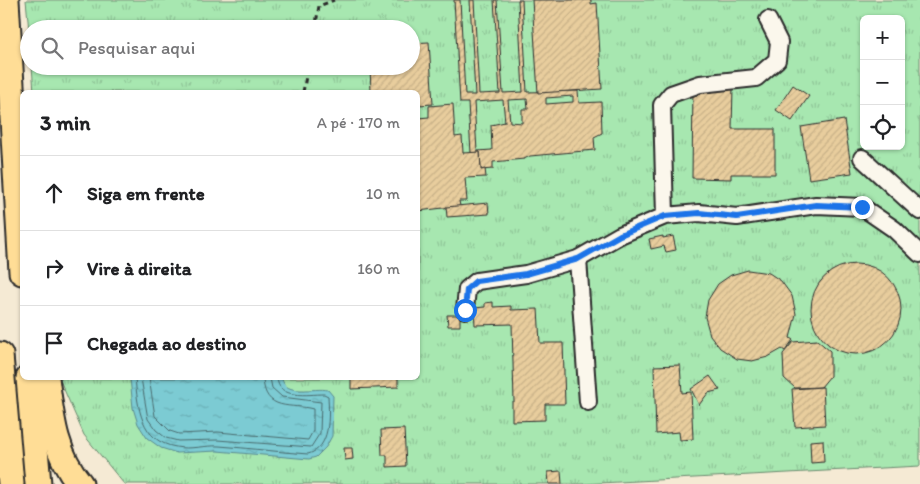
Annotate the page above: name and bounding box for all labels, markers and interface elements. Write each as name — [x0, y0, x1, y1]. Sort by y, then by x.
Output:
map controls — [860, 15, 905, 150]
button: + — [860, 15, 905, 60]
search box — [20, 20, 420, 75]
icon: search — [38, 34, 66, 62]
text: Pesquisar aqui — [78, 36, 195, 59]
button: − — [860, 60, 905, 105]
button: locate — [860, 105, 905, 150]
text: 3 min — [40, 110, 90, 135]
text: A pé · 170 m — [317, 113, 400, 132]
icon: ahead — [40, 179, 68, 207]
text: Siga em frente — [87, 182, 205, 205]
text: 10 m — [366, 184, 400, 203]
route end — [851, 196, 874, 219]
icon: right — [40, 254, 68, 282]
text: Vire à direita — [87, 257, 192, 280]
text: 160 m — [357, 259, 400, 278]
route start — [454, 299, 477, 322]
icon: arrive — [40, 329, 68, 357]
text: Chegada ao destino — [87, 332, 246, 355]

